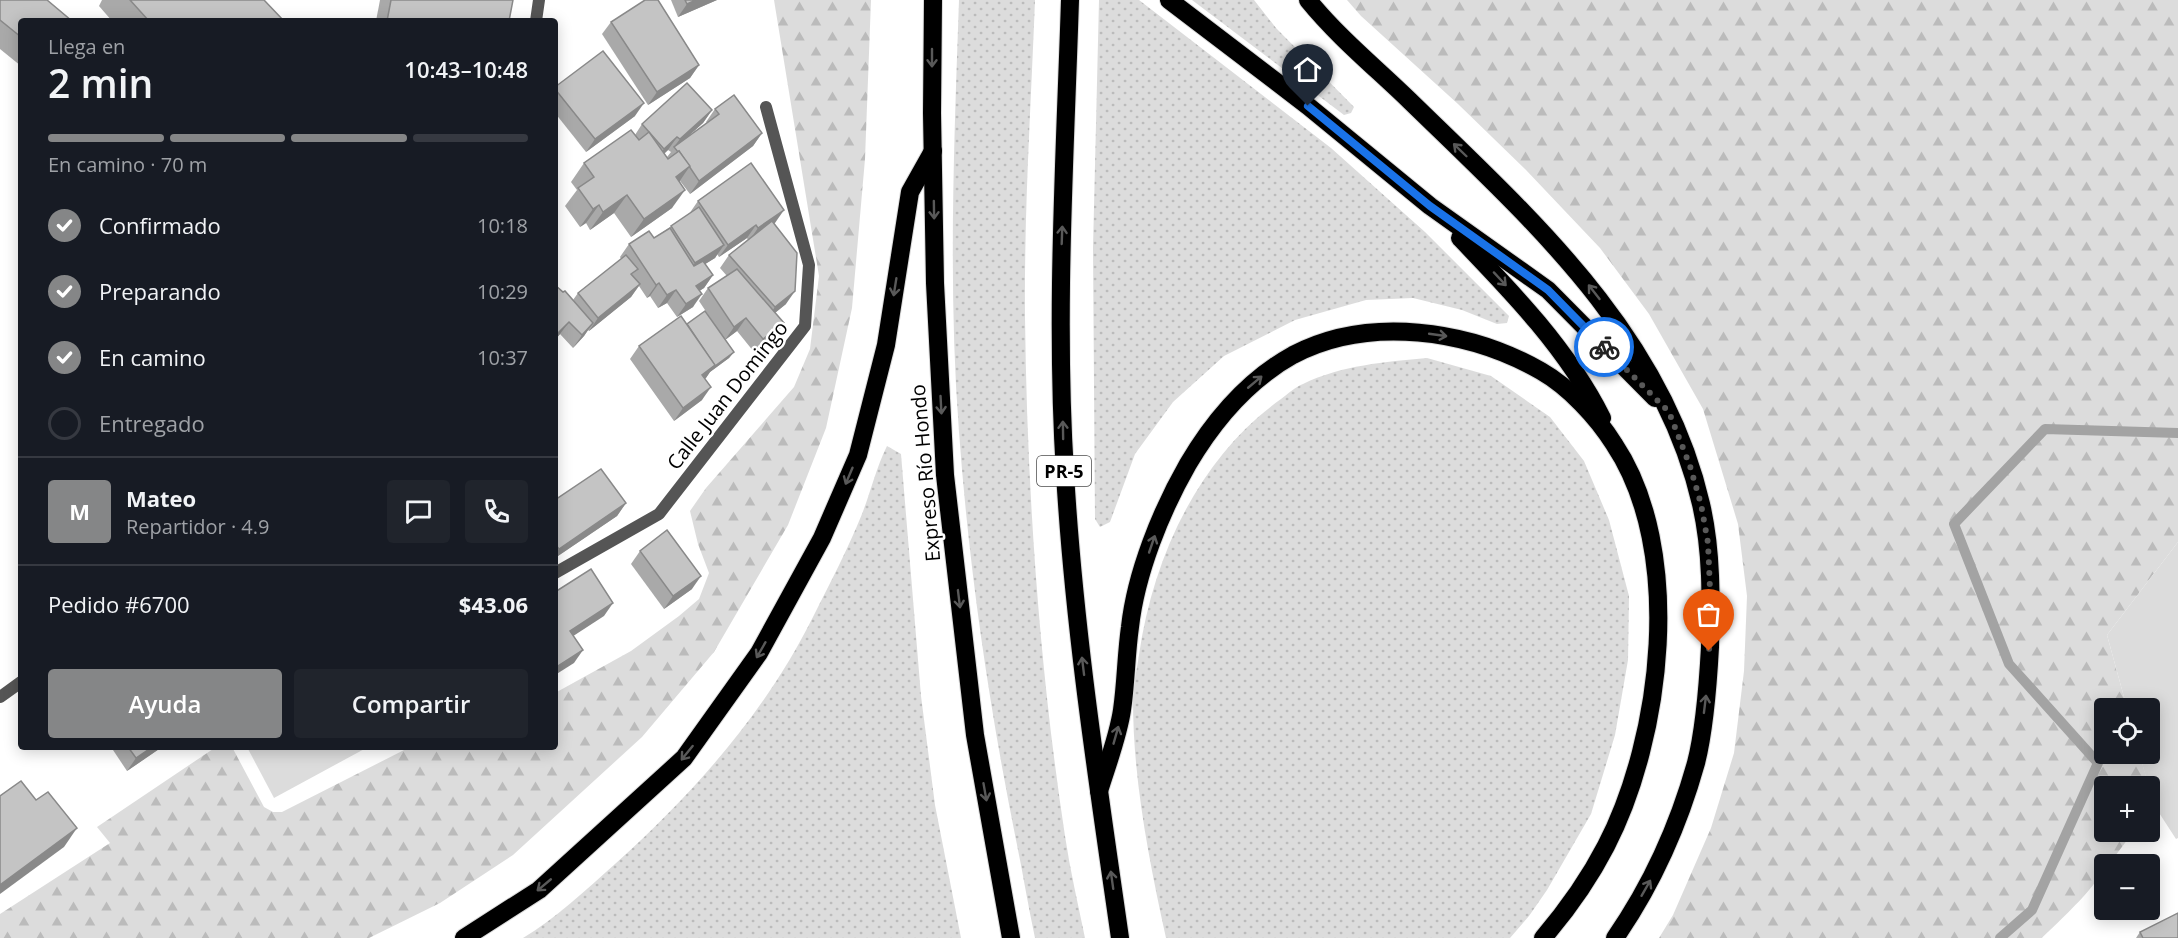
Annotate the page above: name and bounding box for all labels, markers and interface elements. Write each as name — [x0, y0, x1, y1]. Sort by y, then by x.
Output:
text: Llega en — [48, 33, 125, 60]
pin — [1282, 44, 1333, 106]
one-way arrow — [926, 48, 938, 68]
icon: home — [1291, 53, 1324, 86]
text: 10:43–10:48 — [404, 54, 528, 84]
text: 2 min — [48, 56, 153, 109]
one-way arrow — [1452, 143, 1467, 157]
text: En camino · 70 m — [48, 151, 207, 178]
one-way arrow — [928, 199, 940, 219]
icon: check — [48, 209, 81, 242]
text: Confirmado — [99, 210, 221, 240]
text: 10:18 — [477, 212, 528, 239]
one-way arrow — [1056, 226, 1067, 246]
one-way arrow — [1492, 271, 1506, 286]
icon: check — [48, 275, 81, 308]
text: Preparando — [99, 276, 221, 306]
one-way arrow — [889, 277, 900, 296]
text: 10:29 — [477, 278, 528, 305]
one-way arrow — [1587, 284, 1600, 300]
street label: Calle Juan Domingo — [660, 315, 794, 475]
courier — [1574, 317, 1634, 377]
one-way arrow — [1428, 330, 1447, 341]
icon: bike — [1588, 331, 1621, 364]
icon: check — [48, 341, 81, 374]
text: En camino — [99, 342, 206, 372]
text: 10:37 — [477, 344, 528, 371]
one-way arrow — [1247, 375, 1263, 388]
street label: Expreso Río Hondo — [904, 383, 946, 563]
one-way arrow — [936, 394, 947, 414]
text: Entregado — [99, 408, 205, 438]
one-way arrow — [1058, 420, 1069, 440]
road number: PR-5 — [1037, 456, 1091, 486]
one-way arrow — [843, 466, 854, 484]
button: chat — [387, 480, 450, 543]
button: phone — [465, 480, 528, 543]
text: Mateo — [126, 483, 196, 513]
text: M — [69, 496, 90, 526]
text: Repartidor · 4.9 — [126, 513, 270, 540]
one-way arrow — [1147, 535, 1158, 554]
one-way arrow — [954, 588, 965, 608]
text: Pedido #6700 — [48, 589, 190, 619]
text: $43.06 — [459, 589, 528, 619]
pin — [1683, 589, 1734, 651]
icon: bag — [1692, 598, 1725, 631]
one-way arrow — [754, 641, 766, 658]
one-way arrow — [1077, 657, 1088, 676]
button: Ayuda — [48, 669, 282, 738]
button: Compartir — [294, 669, 528, 738]
one-way arrow — [1699, 694, 1710, 714]
map controls — [2094, 698, 2160, 920]
button: locate — [2094, 698, 2160, 764]
one-way arrow — [1111, 726, 1122, 745]
one-way arrow — [680, 745, 693, 761]
button: + — [2094, 776, 2160, 842]
one-way arrow — [980, 782, 991, 801]
button: − — [2094, 854, 2160, 920]
one-way arrow — [1106, 871, 1117, 890]
one-way arrow — [536, 878, 552, 891]
one-way arrow — [1640, 880, 1652, 897]

